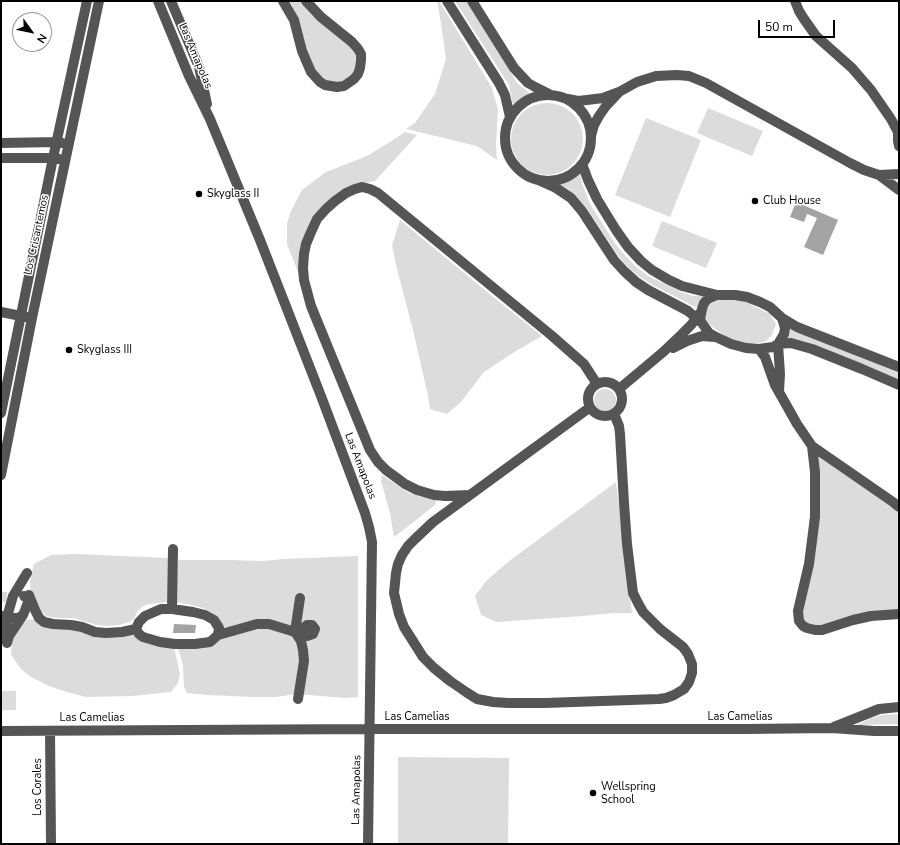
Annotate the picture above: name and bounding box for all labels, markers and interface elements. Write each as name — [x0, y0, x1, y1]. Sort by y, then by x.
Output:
north arrow — [12, 12, 52, 52]
scale bar — [760, 12, 837, 38]
text: 50 m — [765, 19, 793, 35]
street label: Las Amapolas — [175, 21, 215, 91]
text: N — [33, 31, 50, 46]
place label: Skyglass II — [207, 187, 259, 201]
marker: Skyglass II — [194, 189, 204, 199]
street label: Los Crisantemos — [22, 194, 52, 276]
place label: Club House — [763, 194, 821, 208]
marker: Club House — [750, 196, 760, 206]
place label: Skyglass III — [77, 343, 132, 357]
marker: Skyglass III — [64, 345, 74, 355]
street label: Las Amapolas — [341, 431, 379, 501]
street label: Las Camelias — [384, 710, 450, 724]
street label: Las Camelias — [707, 710, 773, 724]
street label: Las Camelias — [59, 711, 125, 725]
street label: Las Amapolas — [350, 755, 364, 825]
street label: Los Corales — [31, 758, 45, 816]
place label: Wellspring School — [601, 780, 656, 806]
marker: Wellspring School — [588, 788, 598, 798]

